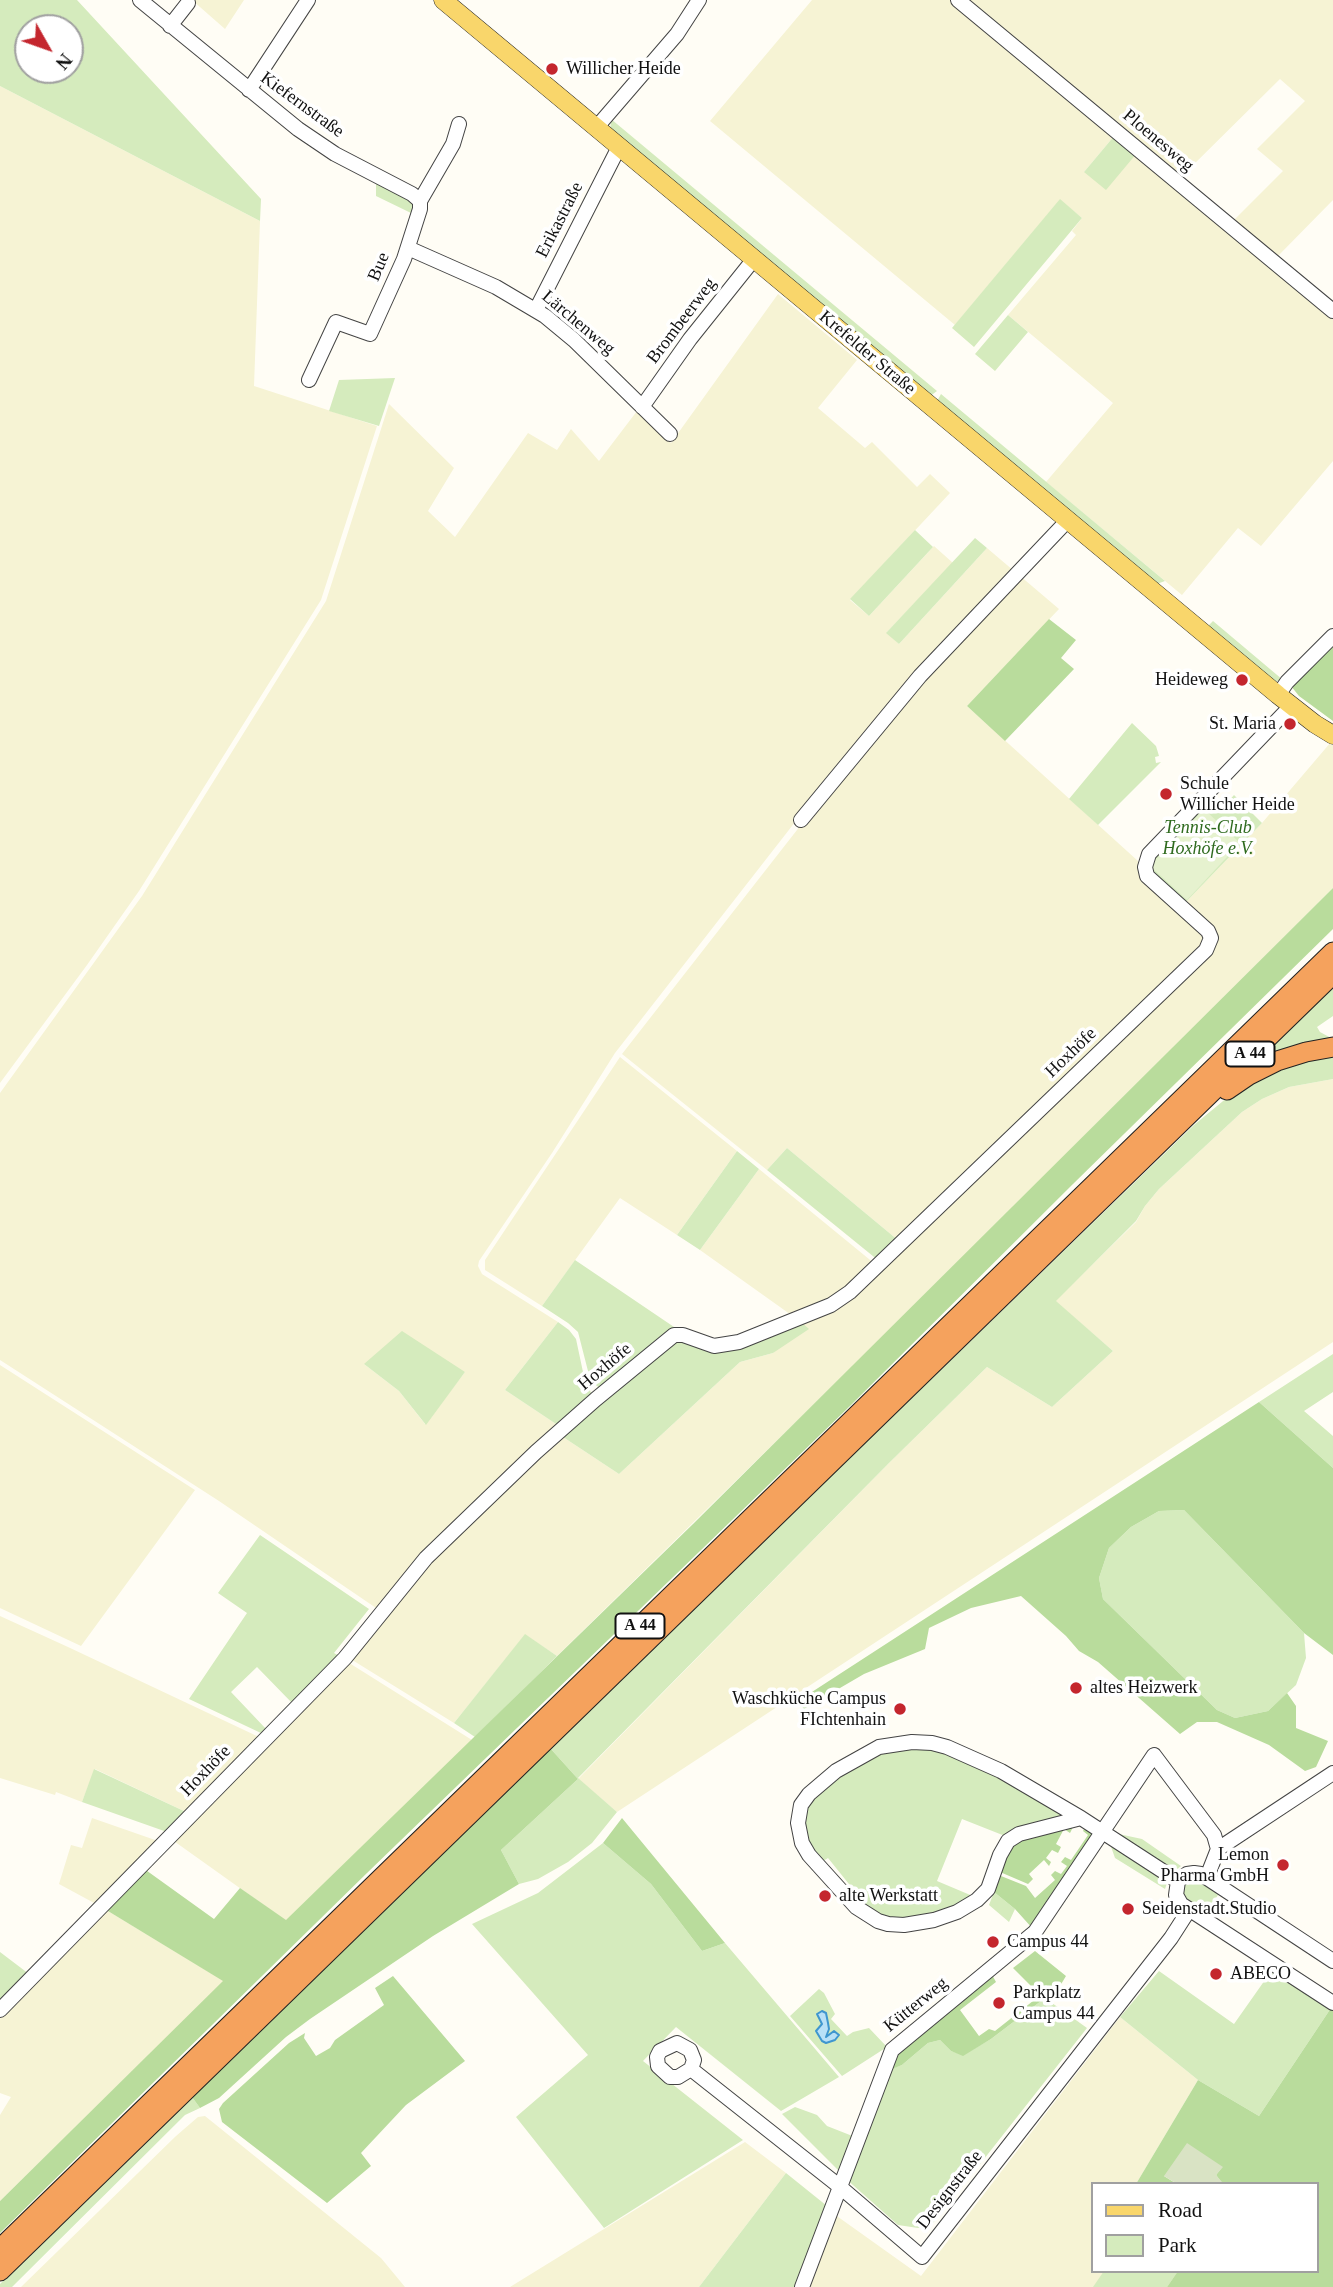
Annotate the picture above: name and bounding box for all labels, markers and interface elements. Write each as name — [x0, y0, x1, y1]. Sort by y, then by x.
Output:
north arrow — [14, 14, 84, 84]
text: N — [51, 50, 76, 74]
place label: Willicher Heide — [566, 58, 681, 80]
marker: Willicher Heide — [544, 61, 560, 77]
street label: Kiefernstraße — [256, 67, 348, 143]
street label: Ploenesweg — [1118, 105, 1198, 177]
street label: Erikastraße — [532, 179, 588, 261]
street label: Bue — [363, 249, 395, 285]
street label: Brombeerweg — [643, 274, 721, 368]
street label: Lärchenweg — [537, 286, 619, 360]
street label: Krefelder Straße — [814, 306, 920, 400]
place label: Heideweg — [1155, 669, 1228, 691]
marker: Heideweg — [1234, 672, 1250, 688]
place label: St. Maria — [1209, 713, 1276, 735]
marker: St. Maria — [1282, 716, 1298, 732]
place label: Schule Willicher Heide — [1180, 773, 1295, 816]
marker: Schule Willicher Heide — [1158, 786, 1174, 802]
park label: Tennis-Club Hoxhöfe e.V. — [1162, 817, 1254, 860]
street label: Hoxhöfe — [1041, 1023, 1101, 1083]
road number: A 44 — [1226, 1042, 1274, 1066]
street label: Hoxhöfe — [574, 1338, 636, 1396]
road number: A 44 — [616, 1614, 664, 1638]
place label: altes Heizwerk — [1090, 1677, 1197, 1699]
marker: altes Heizwerk — [1068, 1680, 1084, 1696]
place label: Waschküche Campus FIchtenhain — [732, 1688, 886, 1730]
marker: Waschküche Campus FIchtenhain — [892, 1701, 908, 1717]
street label: Hoxhöfe — [176, 1741, 236, 1801]
place label: Lemon Pharma GmbH — [1161, 1844, 1269, 1886]
marker: Lemon Pharma GmbH — [1275, 1857, 1291, 1873]
place label: alte Werkstatt — [839, 1885, 938, 1907]
marker: alte Werkstatt — [817, 1888, 833, 1904]
place label: Seidenstadt.Studio — [1142, 1898, 1276, 1920]
marker: Seidenstadt.Studio — [1120, 1901, 1136, 1917]
place label: Campus 44 — [1007, 1931, 1089, 1953]
marker: Campus 44 — [985, 1934, 1001, 1950]
place label: ABECO — [1230, 1963, 1291, 1985]
marker: ABECO — [1208, 1966, 1224, 1982]
street label: Kütterweg — [880, 1973, 952, 2037]
place label: Parkplatz Campus 44 — [1013, 1982, 1095, 2024]
marker: Parkplatz Campus 44 — [991, 1995, 1007, 2011]
street label: Designstraße — [913, 2146, 987, 2234]
legend — [1092, 2182, 1319, 2273]
text: Road — [1158, 2198, 1202, 2222]
text: Park — [1158, 2233, 1197, 2257]

